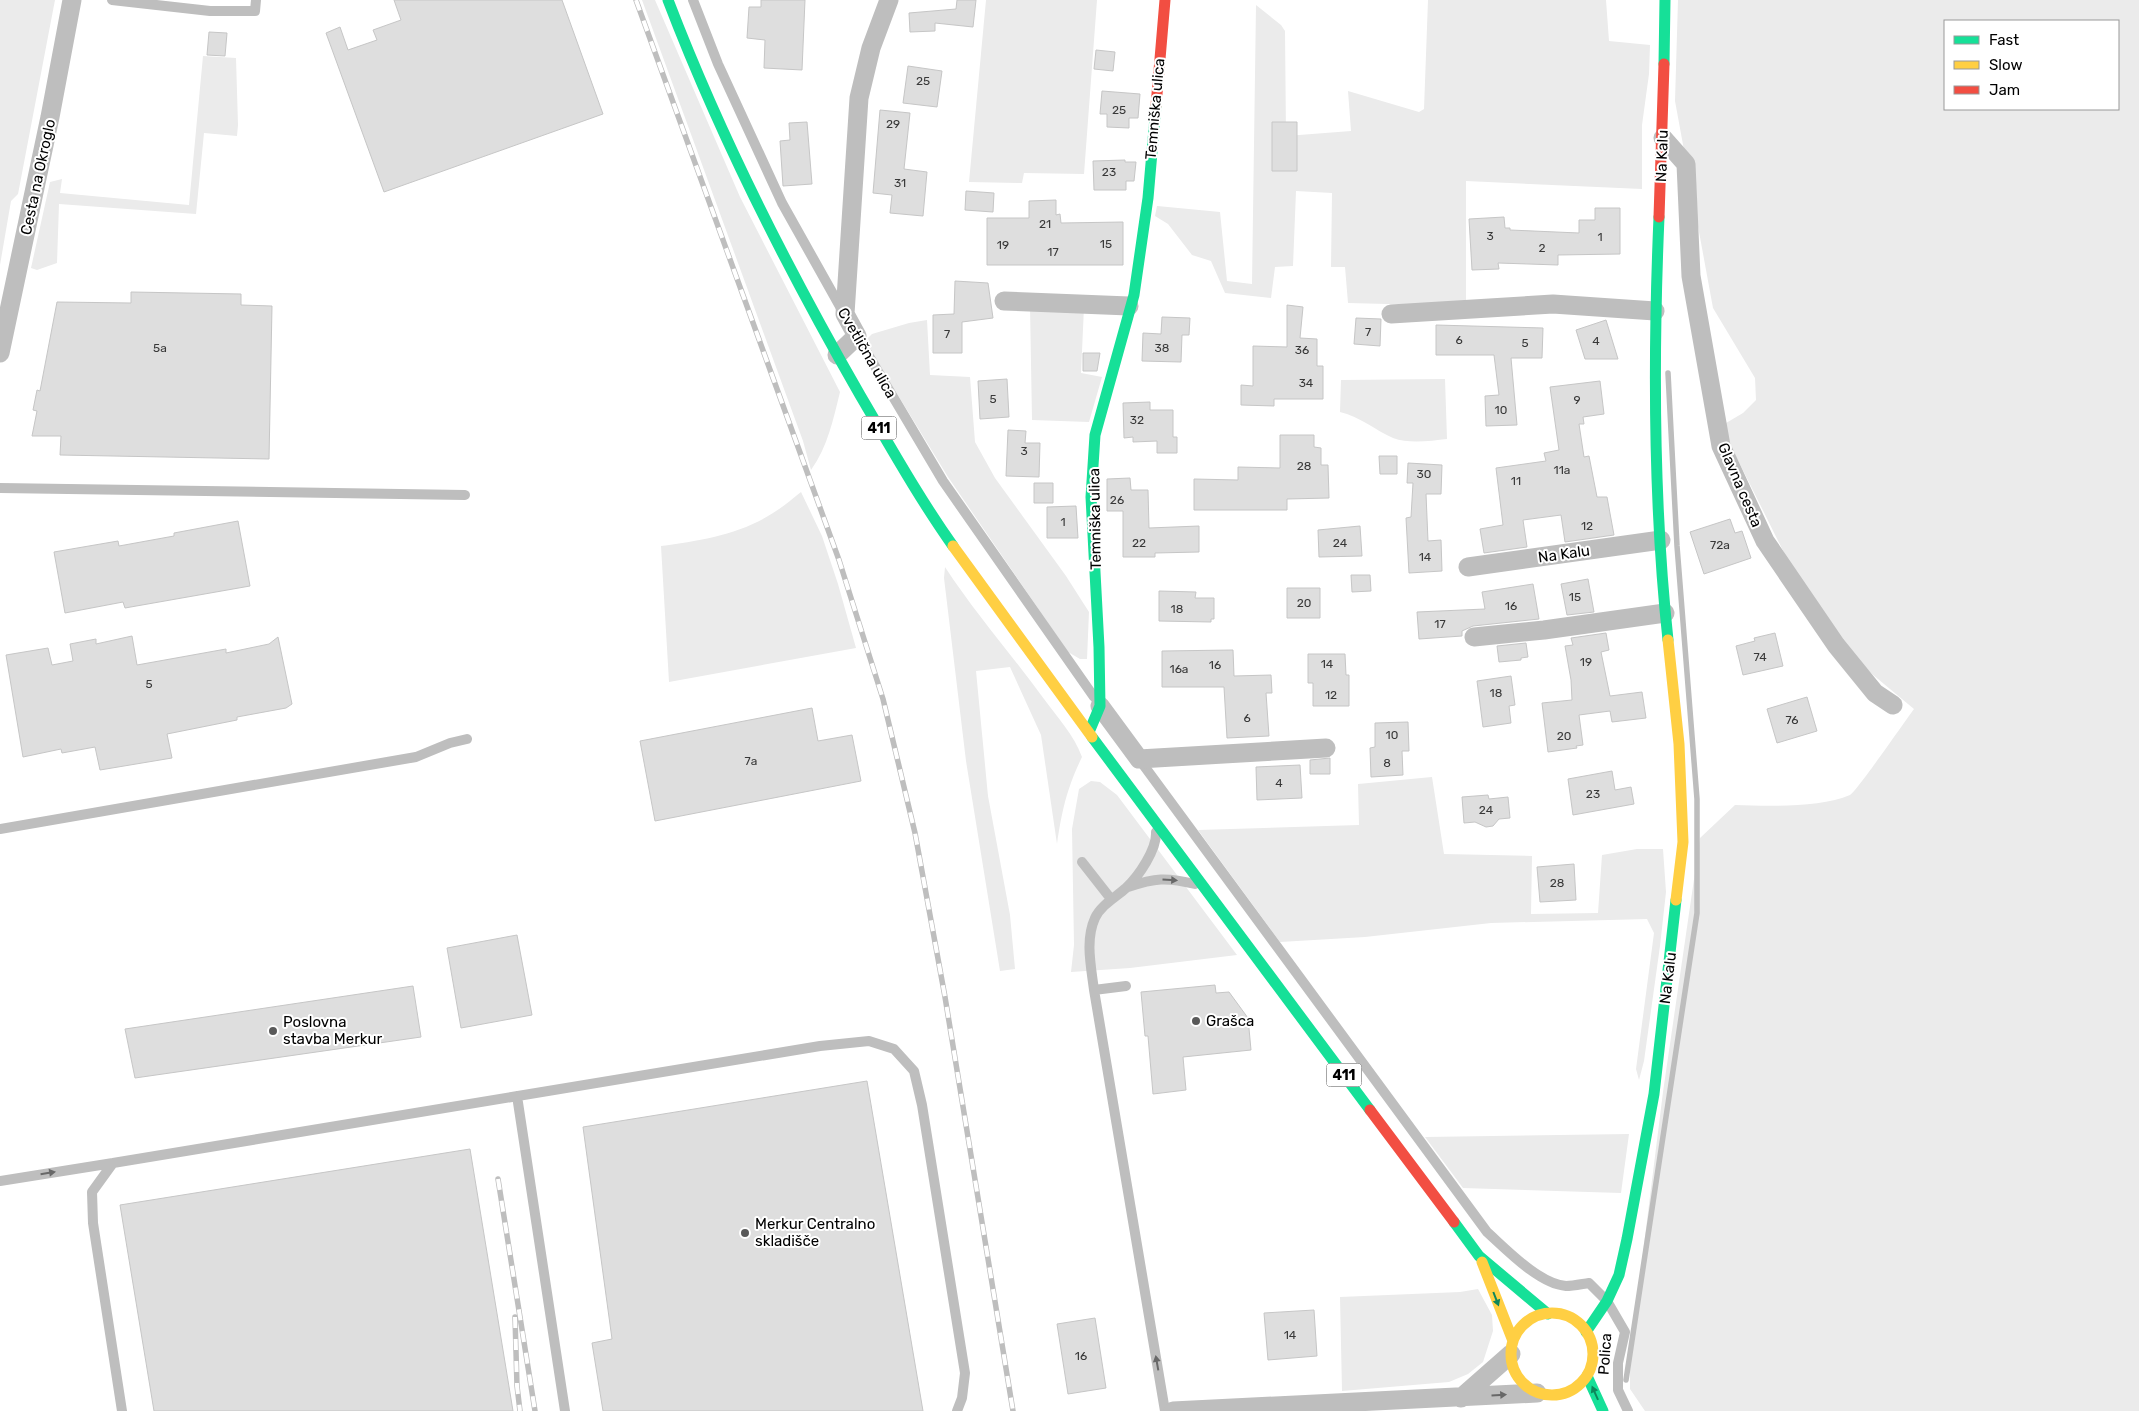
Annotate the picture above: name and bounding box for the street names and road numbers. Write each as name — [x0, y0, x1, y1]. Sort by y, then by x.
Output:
street label: Temniška ulica — [1142, 58, 1168, 160]
street label: Cesta na Okroglo — [17, 117, 59, 237]
street label: Na Kalu — [1652, 130, 1672, 182]
street label: Cvetlična ulica — [834, 304, 900, 402]
road number: 411 — [862, 416, 896, 439]
street label: Glavna cesta — [1714, 440, 1766, 530]
street label: Temniška ulica — [1085, 468, 1105, 570]
street label: Na Kalu — [1537, 541, 1591, 567]
street label: Na Kalu — [1656, 951, 1680, 1005]
road number: 411 — [1326, 1064, 1362, 1086]
street label: Polica — [1595, 1332, 1615, 1376]

